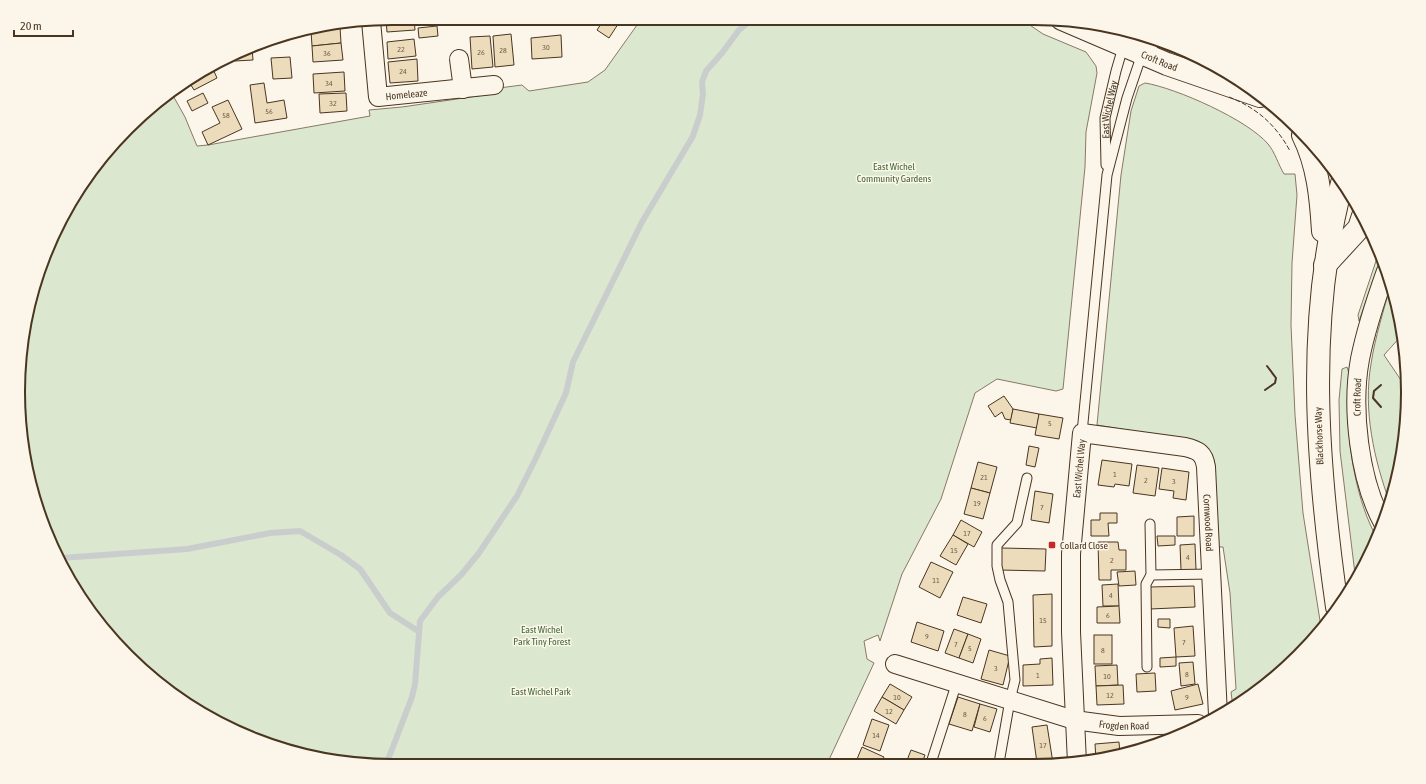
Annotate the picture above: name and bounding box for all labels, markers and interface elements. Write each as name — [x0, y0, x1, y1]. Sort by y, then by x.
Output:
scale bar — [14, 12, 73, 38]
text: 20 m — [20, 19, 42, 33]
house number: 30 — [542, 43, 550, 52]
house number: 22 — [397, 45, 405, 54]
house number: 28 — [499, 46, 507, 55]
house number: 26 — [477, 48, 485, 57]
street label: Croft Road — [1140, 48, 1179, 73]
house number: 36 — [323, 49, 331, 58]
house number: 24 — [399, 67, 407, 76]
house number: 34 — [325, 79, 333, 88]
street label: East Wichel Way — [1099, 79, 1119, 139]
street label: Homeleaze — [385, 86, 428, 102]
house number: 32 — [329, 99, 337, 108]
house number: 56 — [265, 107, 273, 116]
house number: 58 — [222, 111, 230, 120]
park label: East Wichel Community Gardens — [857, 161, 932, 184]
street label: Croft Road — [1351, 377, 1363, 416]
street label: Blackhorse Way — [1312, 407, 1326, 465]
house number: 5 — [1048, 419, 1052, 428]
street label: East Wichel Way — [1071, 439, 1087, 498]
house number: 1 — [1113, 470, 1117, 479]
house number: 21 — [980, 473, 988, 482]
house number: 2 — [1144, 476, 1148, 485]
house number: 3 — [1172, 477, 1176, 486]
street label: Cornwood Road — [1202, 494, 1216, 552]
house number: 19 — [973, 499, 981, 508]
house number: 7 — [1040, 503, 1044, 512]
house number: 17 — [963, 529, 971, 538]
marker: Collard Close — [1047, 540, 1057, 550]
place label: Collard Close — [1060, 540, 1108, 551]
house number: 15 — [950, 546, 958, 555]
house number: 4 — [1186, 553, 1190, 562]
house number: 2 — [1110, 556, 1114, 565]
house number: 11 — [932, 576, 940, 585]
house number: 4 — [1109, 591, 1113, 600]
house number: 6 — [1106, 611, 1110, 620]
house number: 15 — [1039, 616, 1047, 625]
park label: East Wichel Park Tiny Forest — [513, 624, 571, 647]
house number: 9 — [925, 632, 929, 641]
house number: 7 — [1182, 638, 1186, 647]
house number: 7 — [954, 640, 958, 649]
house number: 5 — [968, 644, 972, 653]
house number: 8 — [1101, 646, 1105, 655]
house number: 3 — [994, 664, 998, 673]
house number: 8 — [1185, 670, 1189, 679]
house number: 1 — [1036, 671, 1040, 680]
house number: 10 — [1103, 672, 1111, 681]
park label: East Wichel Park — [511, 686, 572, 697]
house number: 12 — [1106, 691, 1114, 700]
house number: 10 — [893, 693, 901, 702]
house number: 9 — [1185, 693, 1189, 702]
house number: 12 — [885, 707, 893, 716]
house number: 8 — [963, 710, 967, 719]
house number: 6 — [983, 714, 987, 723]
street label: Frogden Road — [1098, 718, 1150, 732]
house number: 14 — [872, 731, 880, 740]
house number: 17 — [1039, 741, 1047, 750]

